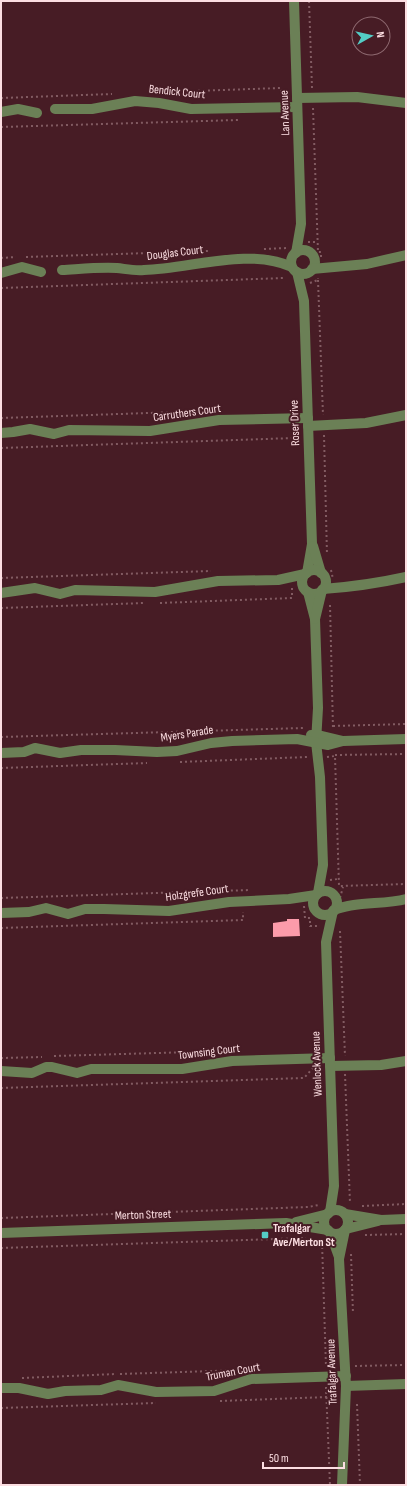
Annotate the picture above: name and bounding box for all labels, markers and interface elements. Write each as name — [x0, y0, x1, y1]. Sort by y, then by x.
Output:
north arrow — [351, 16, 391, 56]
text: N — [374, 31, 387, 39]
street label: Bendick Court — [148, 82, 206, 102]
street label: Lan Avenue — [277, 90, 293, 136]
street label: Douglas Court — [146, 242, 204, 264]
street label: Roser Drive — [287, 400, 303, 446]
street label: Carruthers Court — [152, 401, 222, 425]
street label: Myers Parade — [160, 722, 215, 746]
street label: Holzgrefe Court — [165, 881, 230, 905]
street label: Wenlock Avenue — [308, 1031, 326, 1097]
street label: Townsing Court — [177, 1041, 241, 1063]
street label: Merton Street — [115, 1207, 172, 1223]
place label: Trafalgar Ave/Merton St — [272, 1221, 335, 1250]
marker: Trafalgar Ave/Merton St — [260, 1230, 270, 1240]
street label: Trafalgar Avenue — [323, 1339, 341, 1405]
street label: Truman Court — [205, 1359, 262, 1385]
scale bar — [263, 1444, 344, 1470]
text: 50 m — [269, 1451, 289, 1466]

